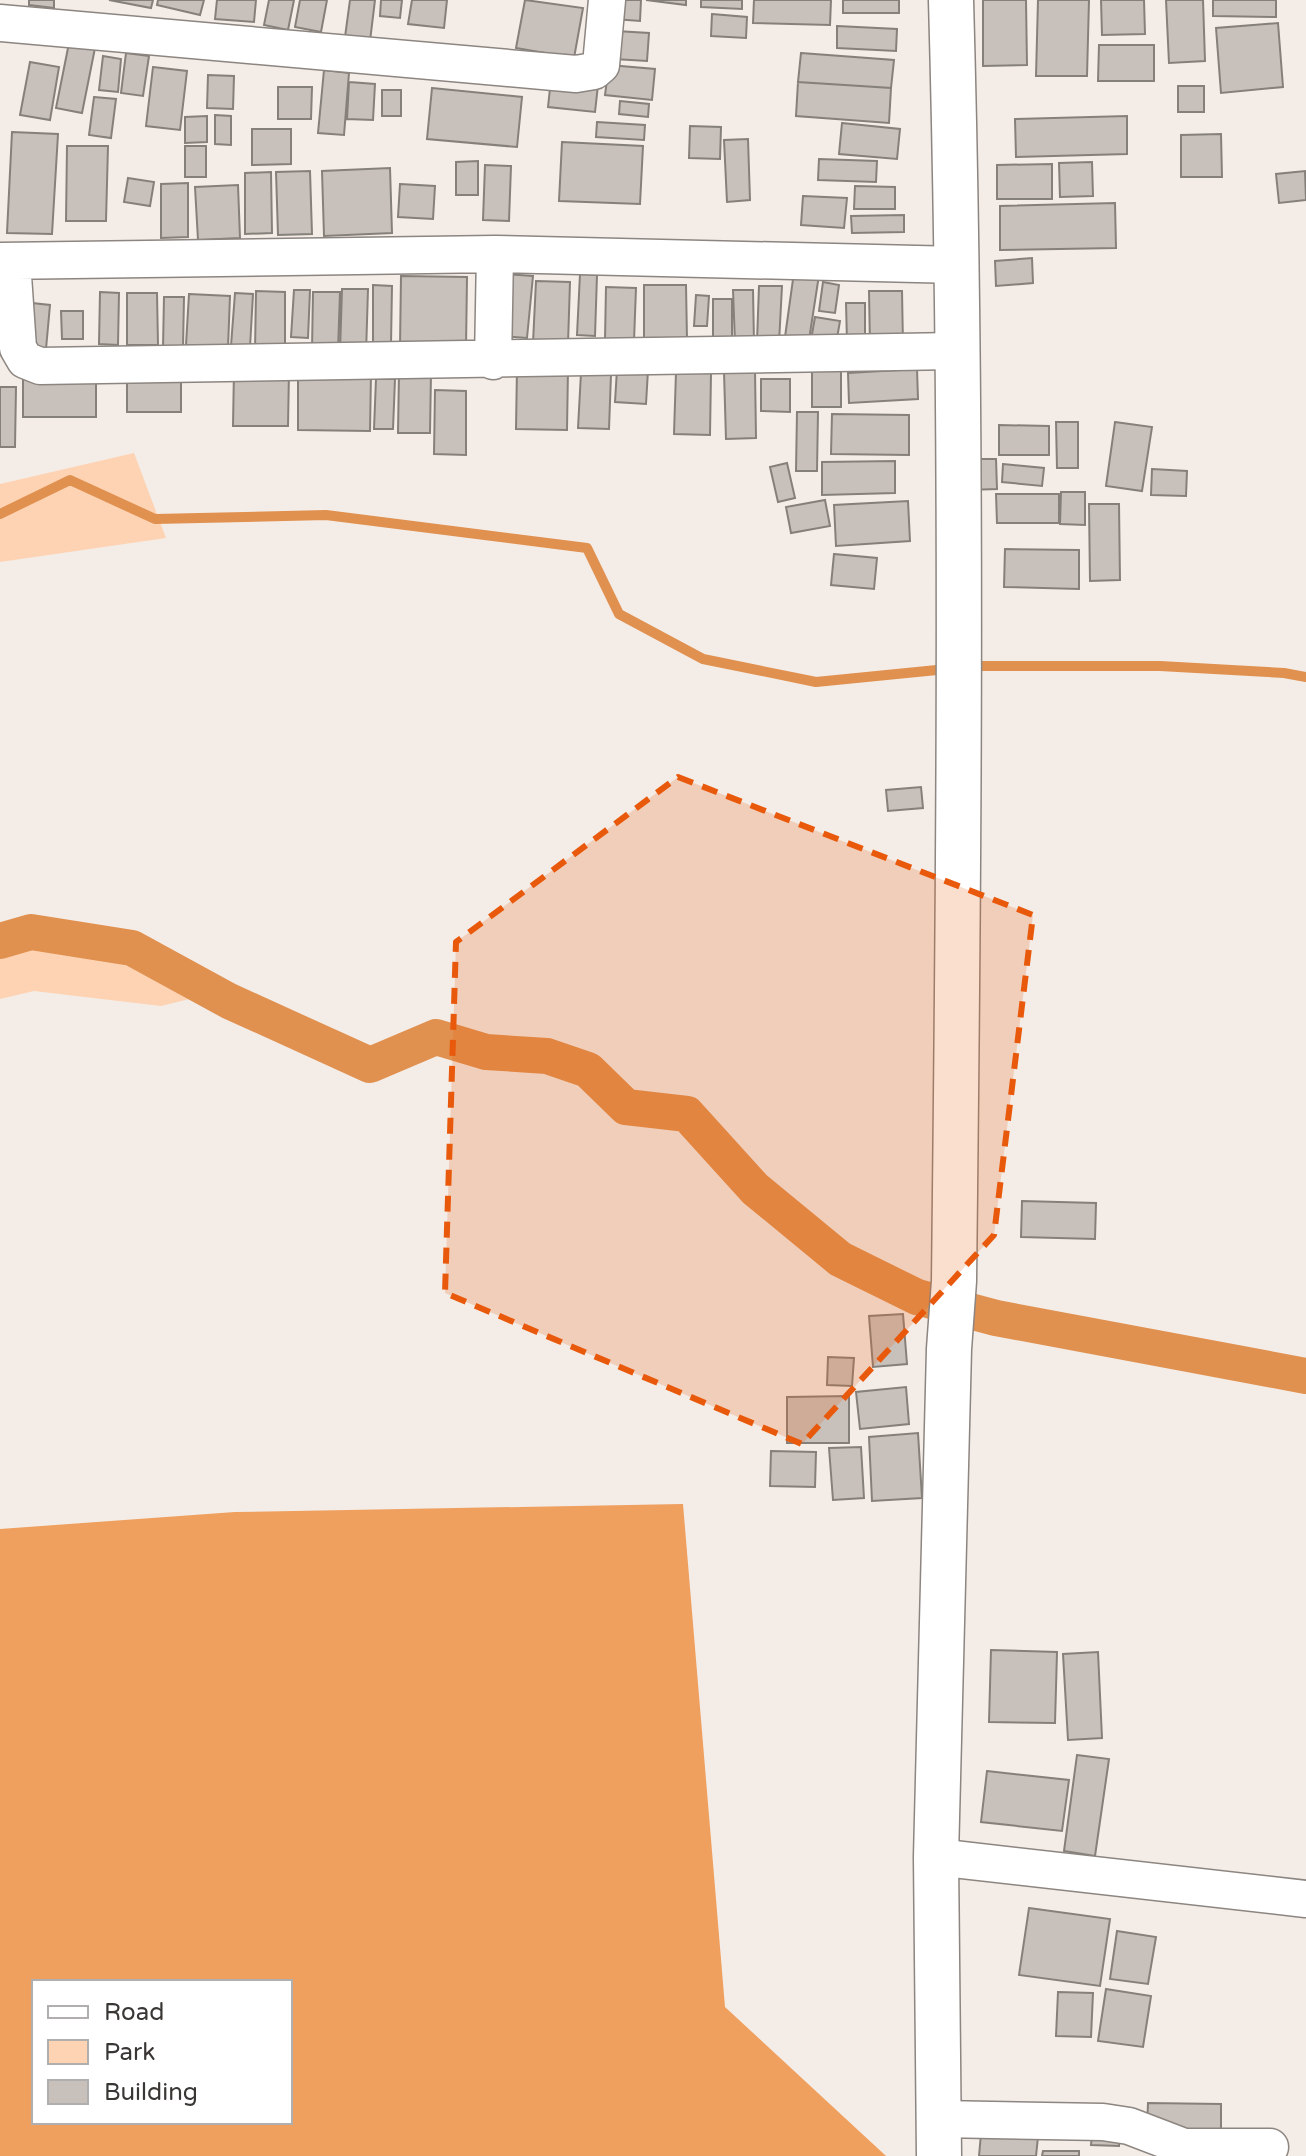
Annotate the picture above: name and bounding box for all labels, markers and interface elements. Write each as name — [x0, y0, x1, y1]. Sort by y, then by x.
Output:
legend — [32, 1980, 292, 2124]
text: Road — [104, 1998, 164, 2027]
text: Park — [104, 2038, 155, 2067]
text: Building — [104, 2078, 198, 2107]

